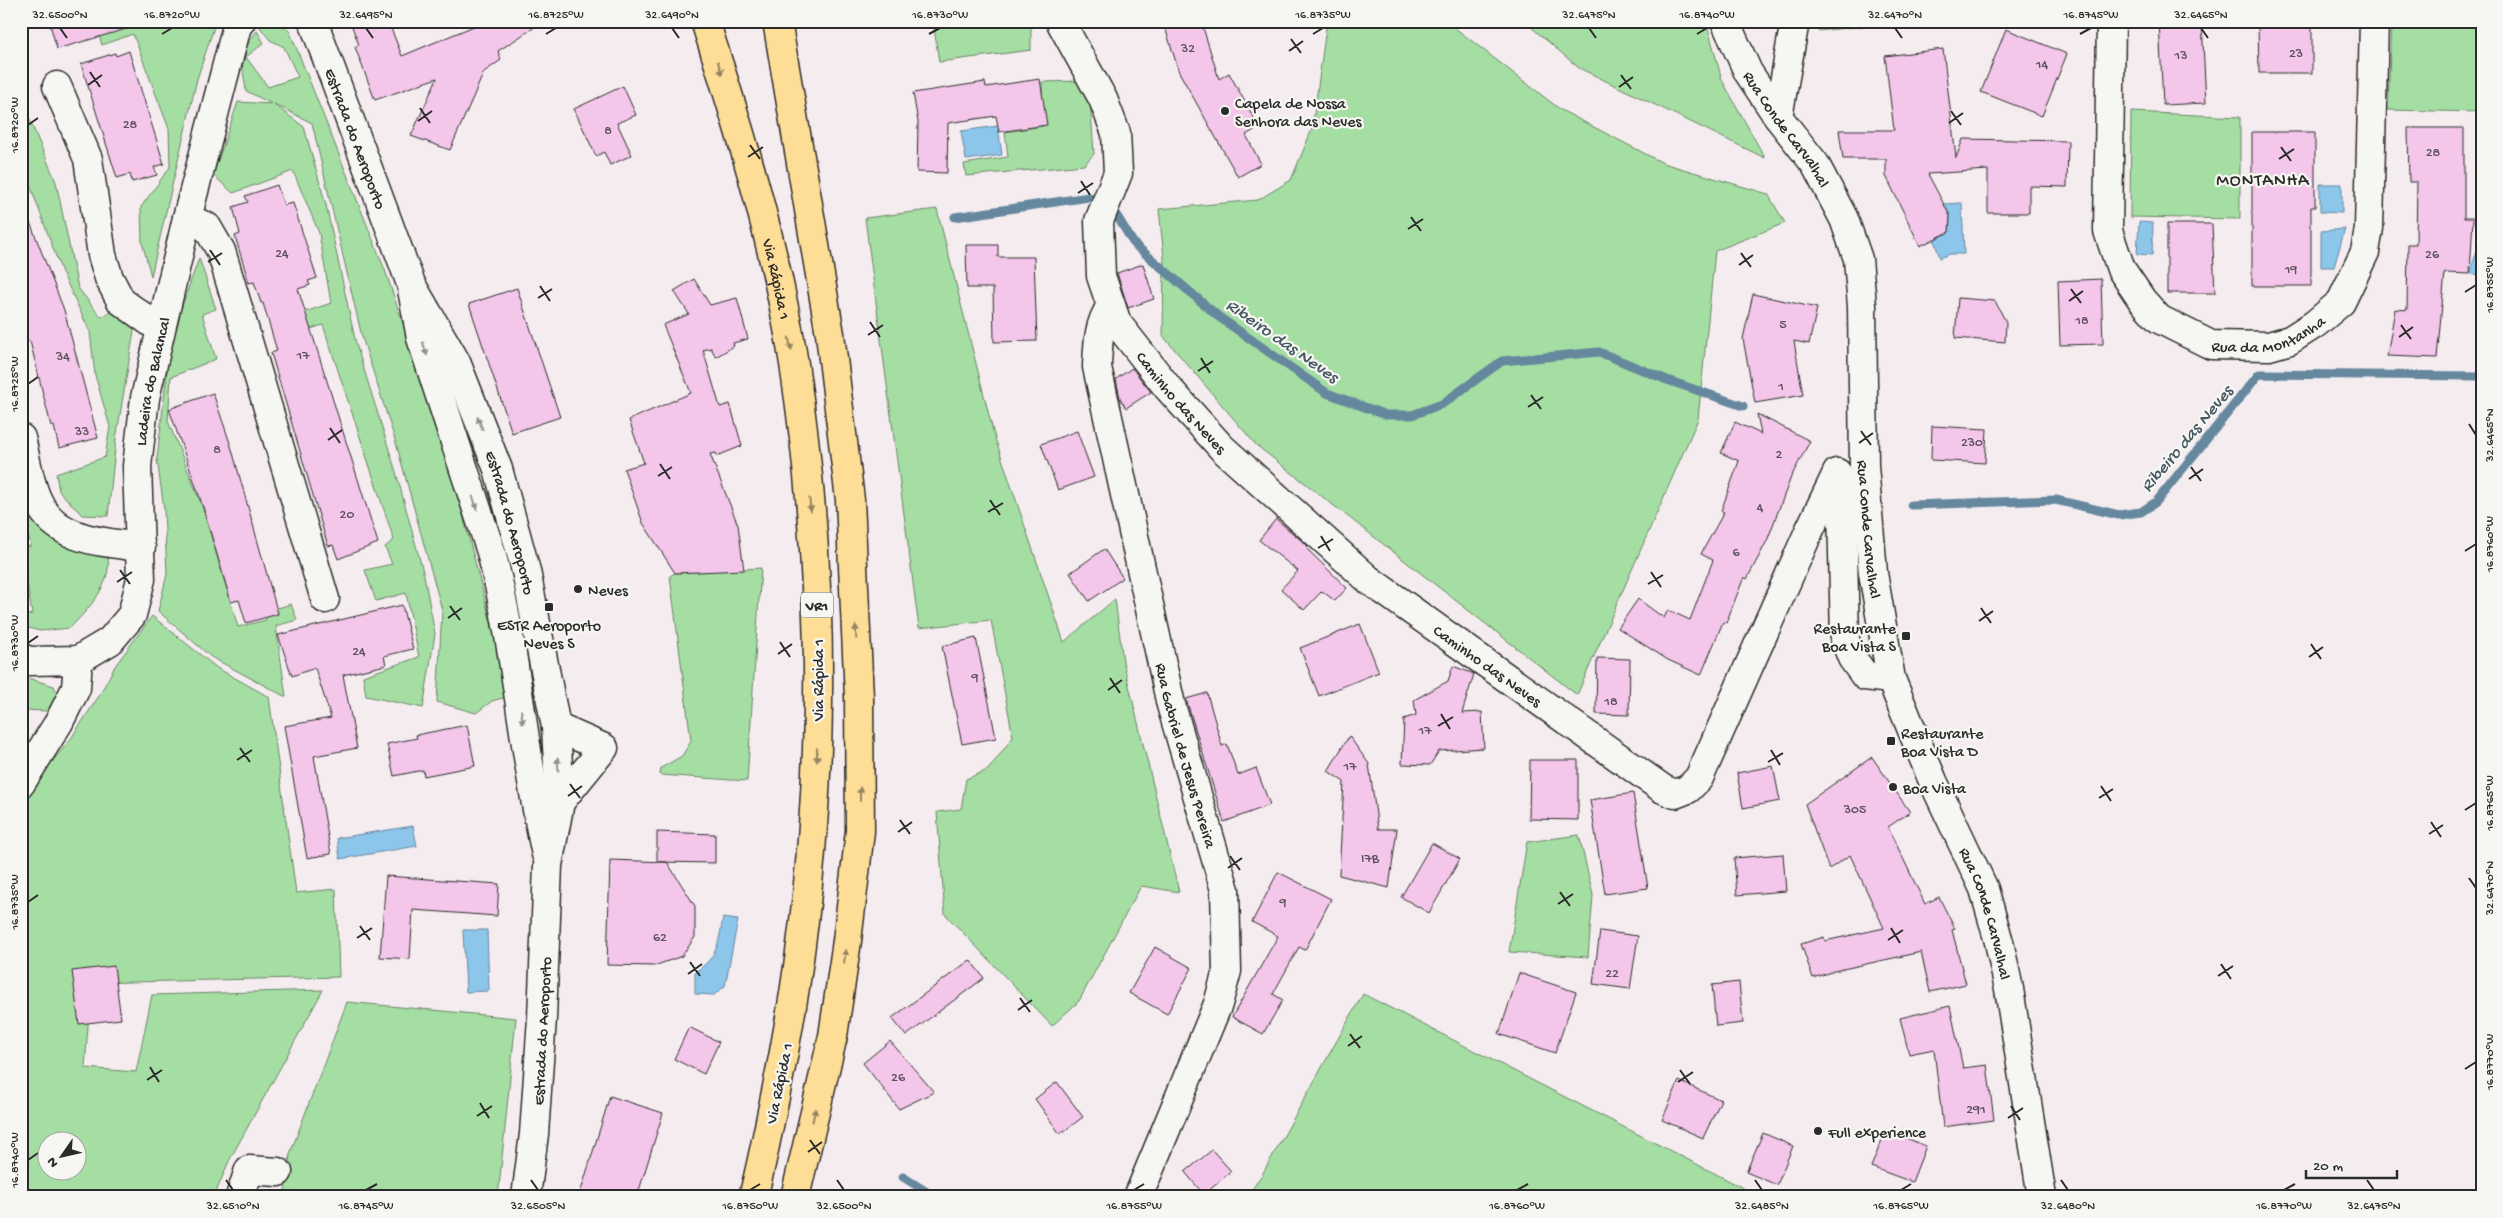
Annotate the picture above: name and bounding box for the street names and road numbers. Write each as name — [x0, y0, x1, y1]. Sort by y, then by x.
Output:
street label: Estrada do Aeroporto — [318, 66, 388, 212]
street label: Rua Conde Carvalhal — [1737, 69, 1832, 192]
street label: Via Rápida 1 — [756, 236, 792, 321]
street label: Rua da Montanha — [2211, 313, 2331, 359]
street label: Ladeira do Balancal — [133, 316, 177, 447]
street label: Caminho das Neves — [1130, 349, 1229, 461]
street label: Estrada do Aeroporto — [479, 449, 536, 597]
street label: Rua Conde Carvalhal — [1851, 460, 1883, 600]
road number: VR1 — [801, 592, 833, 618]
street label: Caminho das Neves — [1428, 623, 1545, 713]
street label: Via Rápida 1 — [811, 639, 830, 722]
street label: Rua Gabriel de Jesus Pereira — [1149, 662, 1219, 852]
street label: Rua Conde Carvalhal — [1953, 845, 2013, 982]
street label: Estrada do Aeroporto — [531, 956, 558, 1106]
street label: Via Rápida 1 — [763, 1042, 799, 1127]

